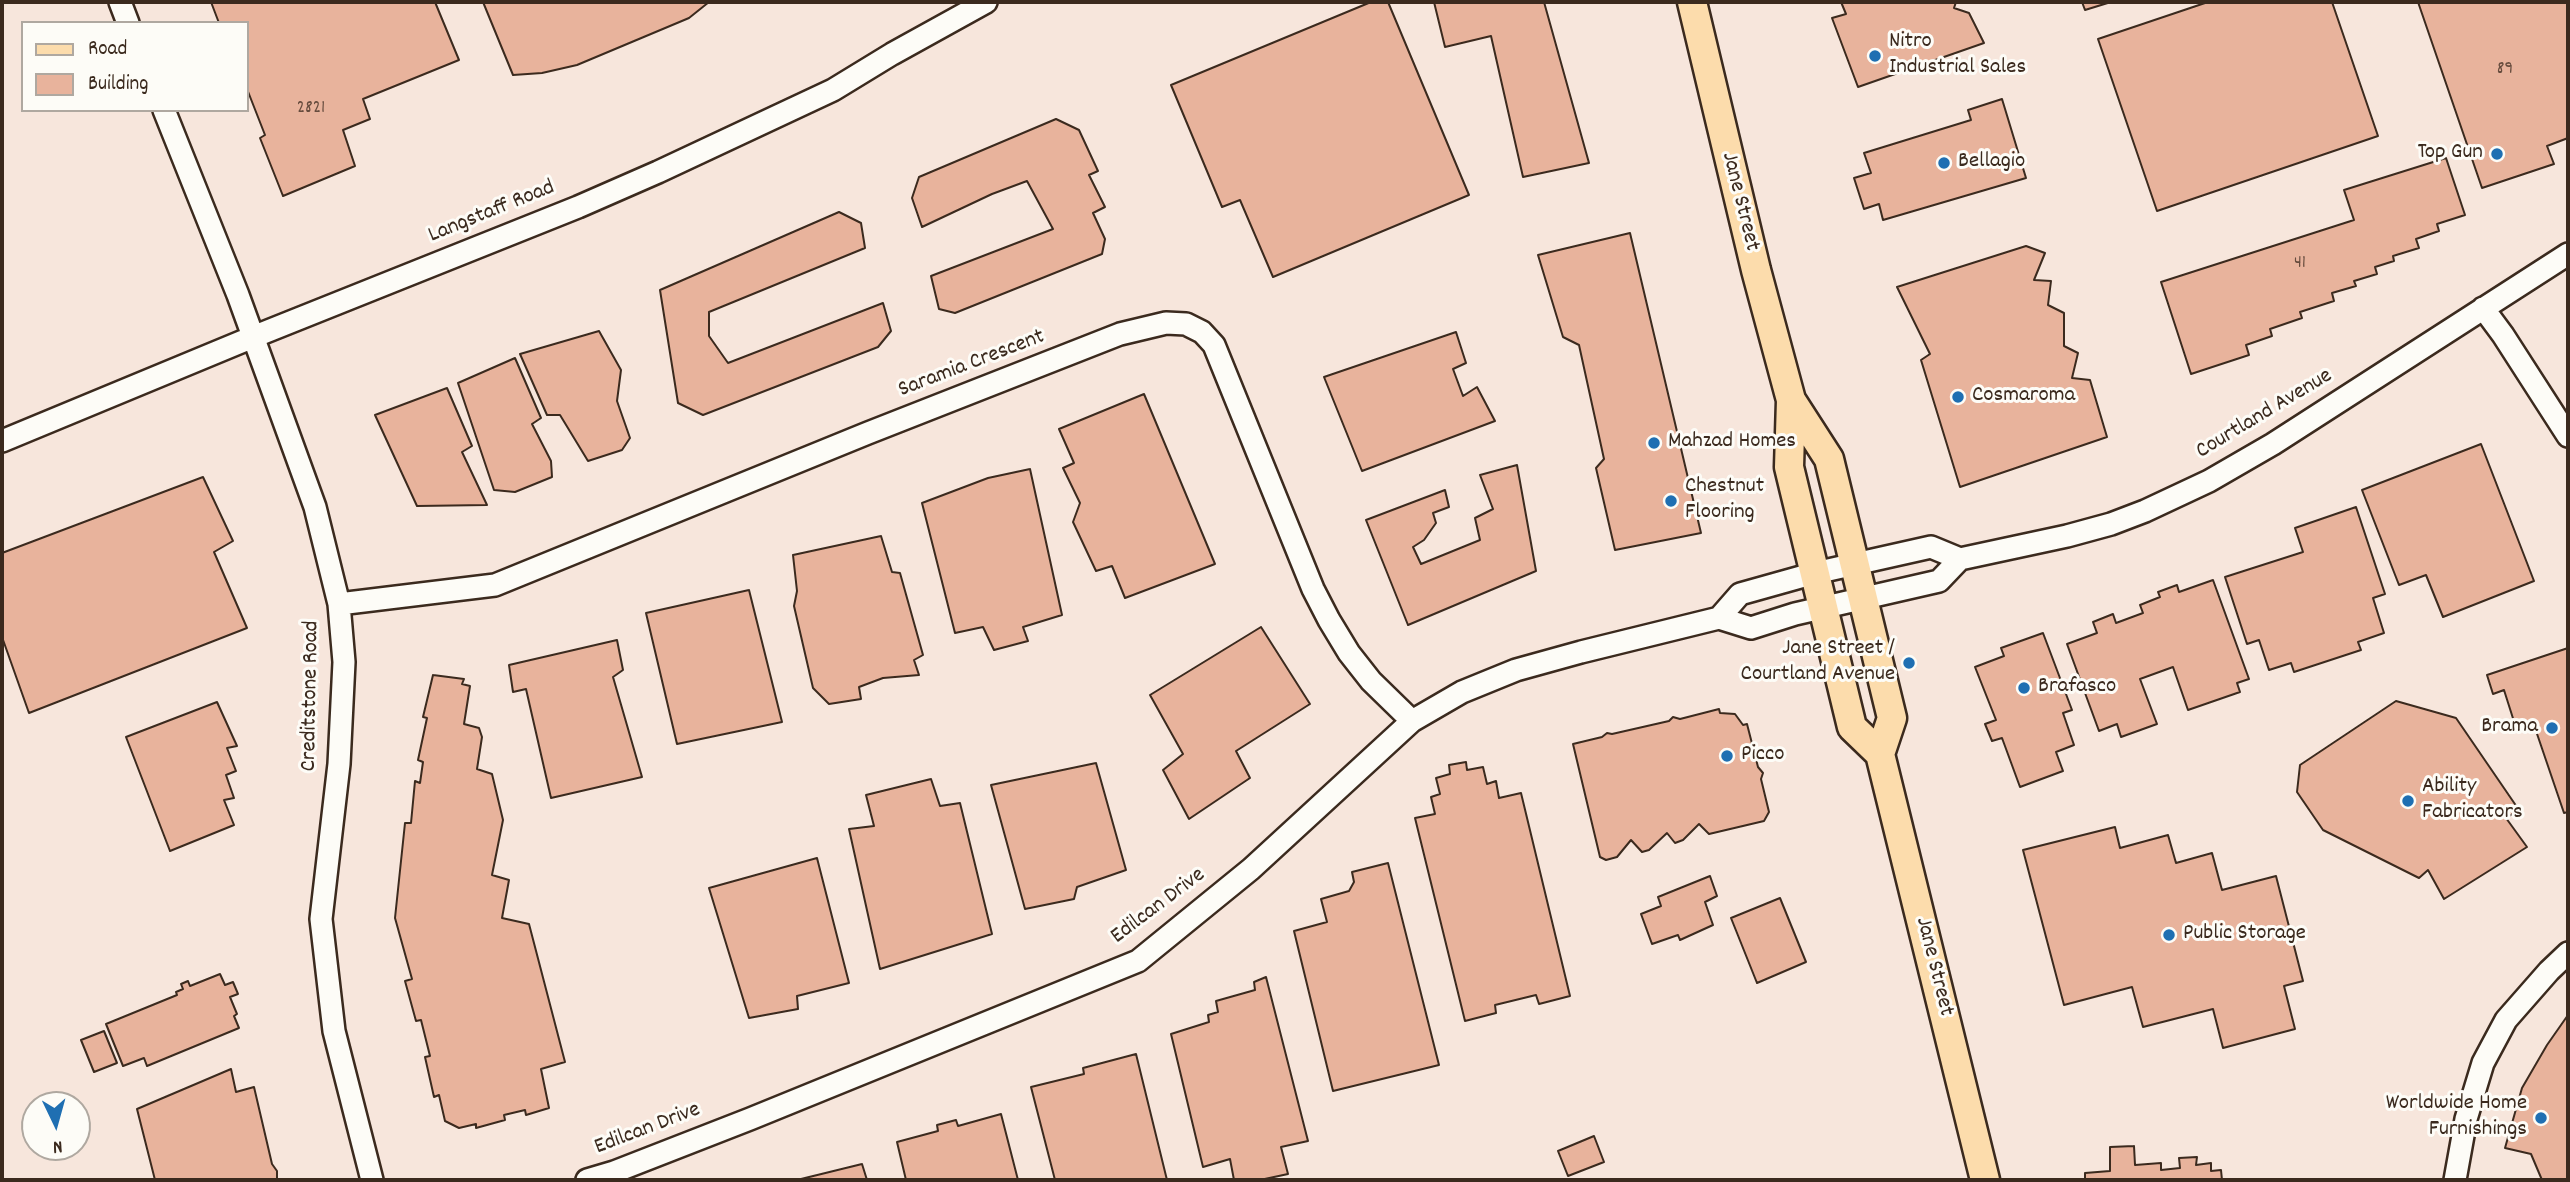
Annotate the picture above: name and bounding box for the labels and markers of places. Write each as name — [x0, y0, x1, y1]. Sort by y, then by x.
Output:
place label: Nitro Industrial Sales — [1889, 29, 2026, 83]
marker: Nitro Industrial Sales — [1867, 48, 1883, 64]
place label: Top Gun — [2418, 140, 2483, 168]
marker: Top Gun — [2489, 146, 2505, 162]
place label: Bellagio — [1958, 149, 2025, 177]
marker: Bellagio — [1936, 155, 1952, 171]
place label: Cosmaroma — [1972, 383, 2075, 411]
marker: Cosmaroma — [1950, 389, 1966, 405]
place label: Mahzad Homes — [1668, 429, 1796, 457]
marker: Mahzad Homes — [1646, 435, 1662, 451]
place label: Chestnut Flooring — [1685, 474, 1764, 528]
marker: Chestnut Flooring — [1663, 493, 1679, 509]
place label: Jane Street / Courtland Avenue — [1741, 636, 1895, 690]
marker: Jane Street / Courtland Avenue — [1901, 655, 1917, 671]
place label: Brafasco — [2038, 674, 2116, 702]
marker: Brafasco — [2016, 680, 2032, 696]
place label: Brama — [2481, 714, 2538, 742]
marker: Brama — [2544, 720, 2560, 736]
place label: Picco — [1741, 742, 1784, 770]
marker: Picco — [1719, 748, 1735, 764]
place label: Ability Fabricators — [2422, 774, 2523, 828]
marker: Ability Fabricators — [2400, 793, 2416, 809]
place label: Public Storage — [2183, 921, 2306, 949]
marker: Public Storage — [2161, 927, 2177, 943]
place label: Worldwide Home Furnishings — [2386, 1091, 2527, 1145]
marker: Worldwide Home Furnishings — [2533, 1110, 2549, 1126]

